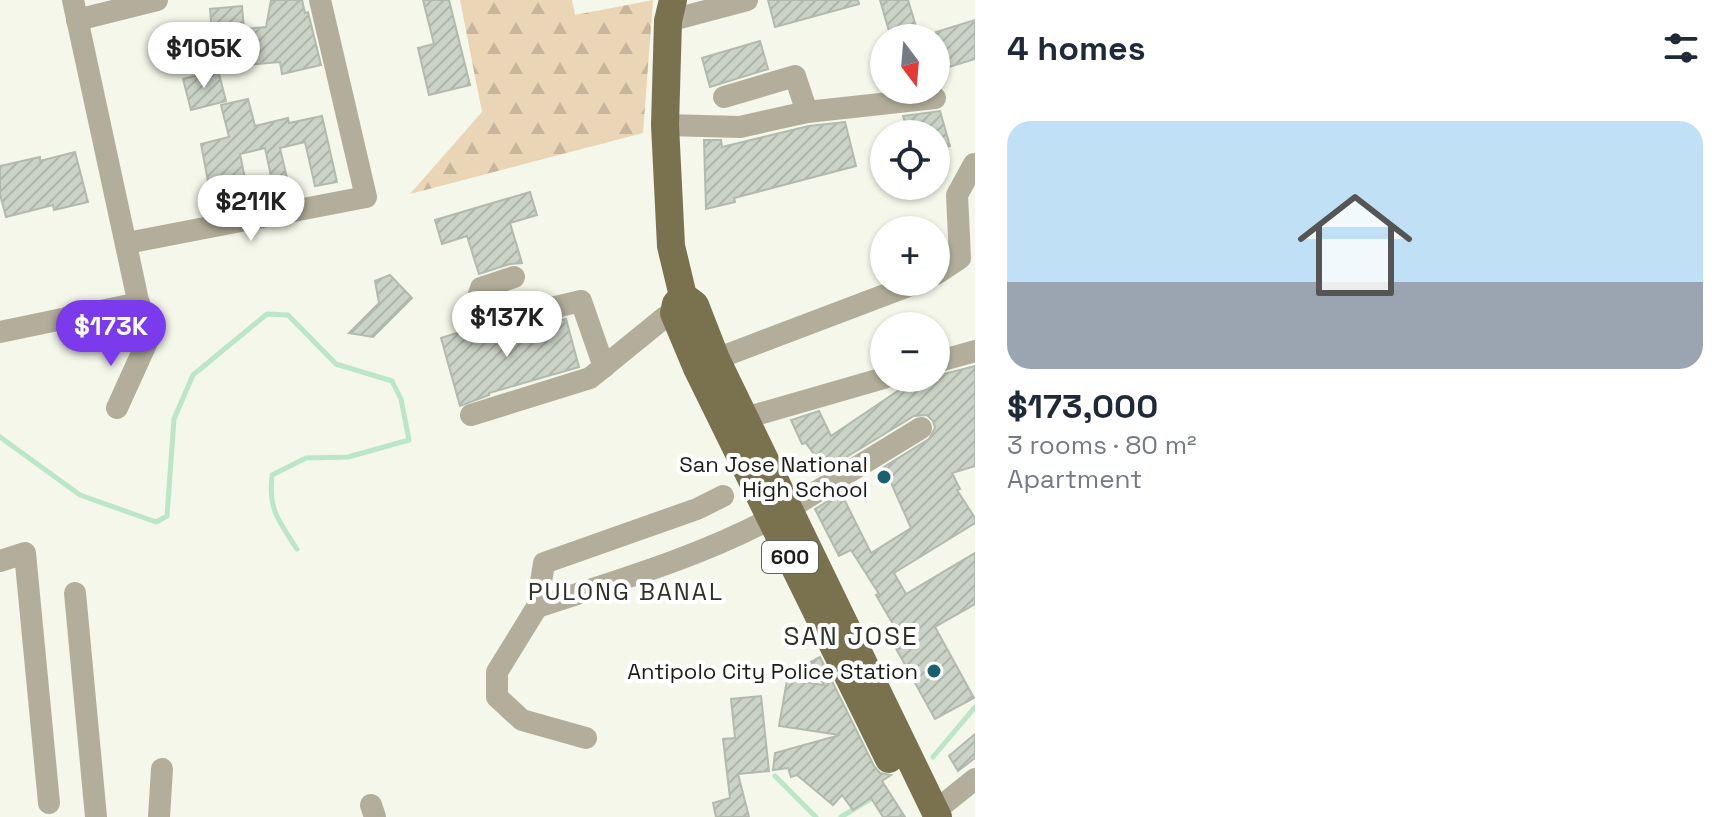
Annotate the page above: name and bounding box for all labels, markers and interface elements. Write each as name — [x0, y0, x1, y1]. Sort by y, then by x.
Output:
pin: $105K — [148, 22, 260, 90]
north arrow — [870, 24, 950, 104]
map controls — [870, 24, 950, 392]
icon: filters — [1659, 26, 1703, 70]
text: 4 homes — [1007, 27, 1145, 70]
text: $105K — [166, 31, 242, 65]
button: locate — [870, 120, 950, 200]
icon: home — [1283, 173, 1427, 317]
pin: $211K — [195, 175, 307, 243]
text: $211K — [216, 184, 286, 218]
button: + — [870, 216, 950, 296]
pin: $137K — [451, 291, 563, 359]
pin: $173K — [55, 300, 167, 368]
text: $137K — [470, 300, 544, 334]
text: $173K — [74, 309, 148, 343]
button: − — [870, 312, 950, 392]
text: $173,000 — [1007, 385, 1158, 428]
text: 3 rooms · 80 m² — [1007, 428, 1197, 462]
place label: San Jose National High School — [679, 450, 868, 503]
text: Apartment — [1007, 462, 1142, 496]
marker: San Jose National High School — [875, 468, 893, 486]
road number: 600 — [762, 541, 818, 573]
district label: PULONG BANAL — [528, 576, 724, 607]
district label: SAN JOSE — [783, 619, 919, 653]
place label: Antipolo City Police Station — [627, 657, 918, 685]
marker: Antipolo City Police Station — [925, 662, 943, 680]

